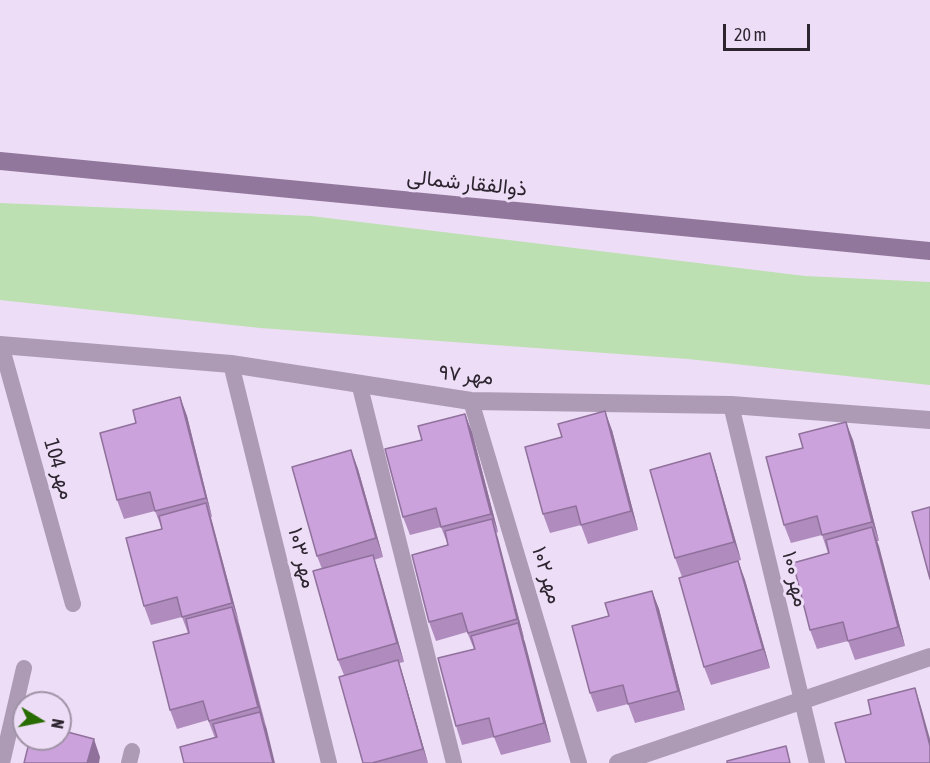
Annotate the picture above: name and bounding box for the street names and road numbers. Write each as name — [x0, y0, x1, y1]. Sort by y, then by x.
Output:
street label: ذوالفقار شمالی — [406, 164, 528, 202]
street label: مهر ۹۷ — [437, 360, 495, 390]
street label: مهر 104 — [38, 436, 80, 502]
street label: مهر ۱۰۳ — [282, 525, 322, 591]
street label: مهر ۱۰۲ — [526, 543, 568, 607]
street label: مهر ۱۰۰ — [776, 549, 814, 609]

